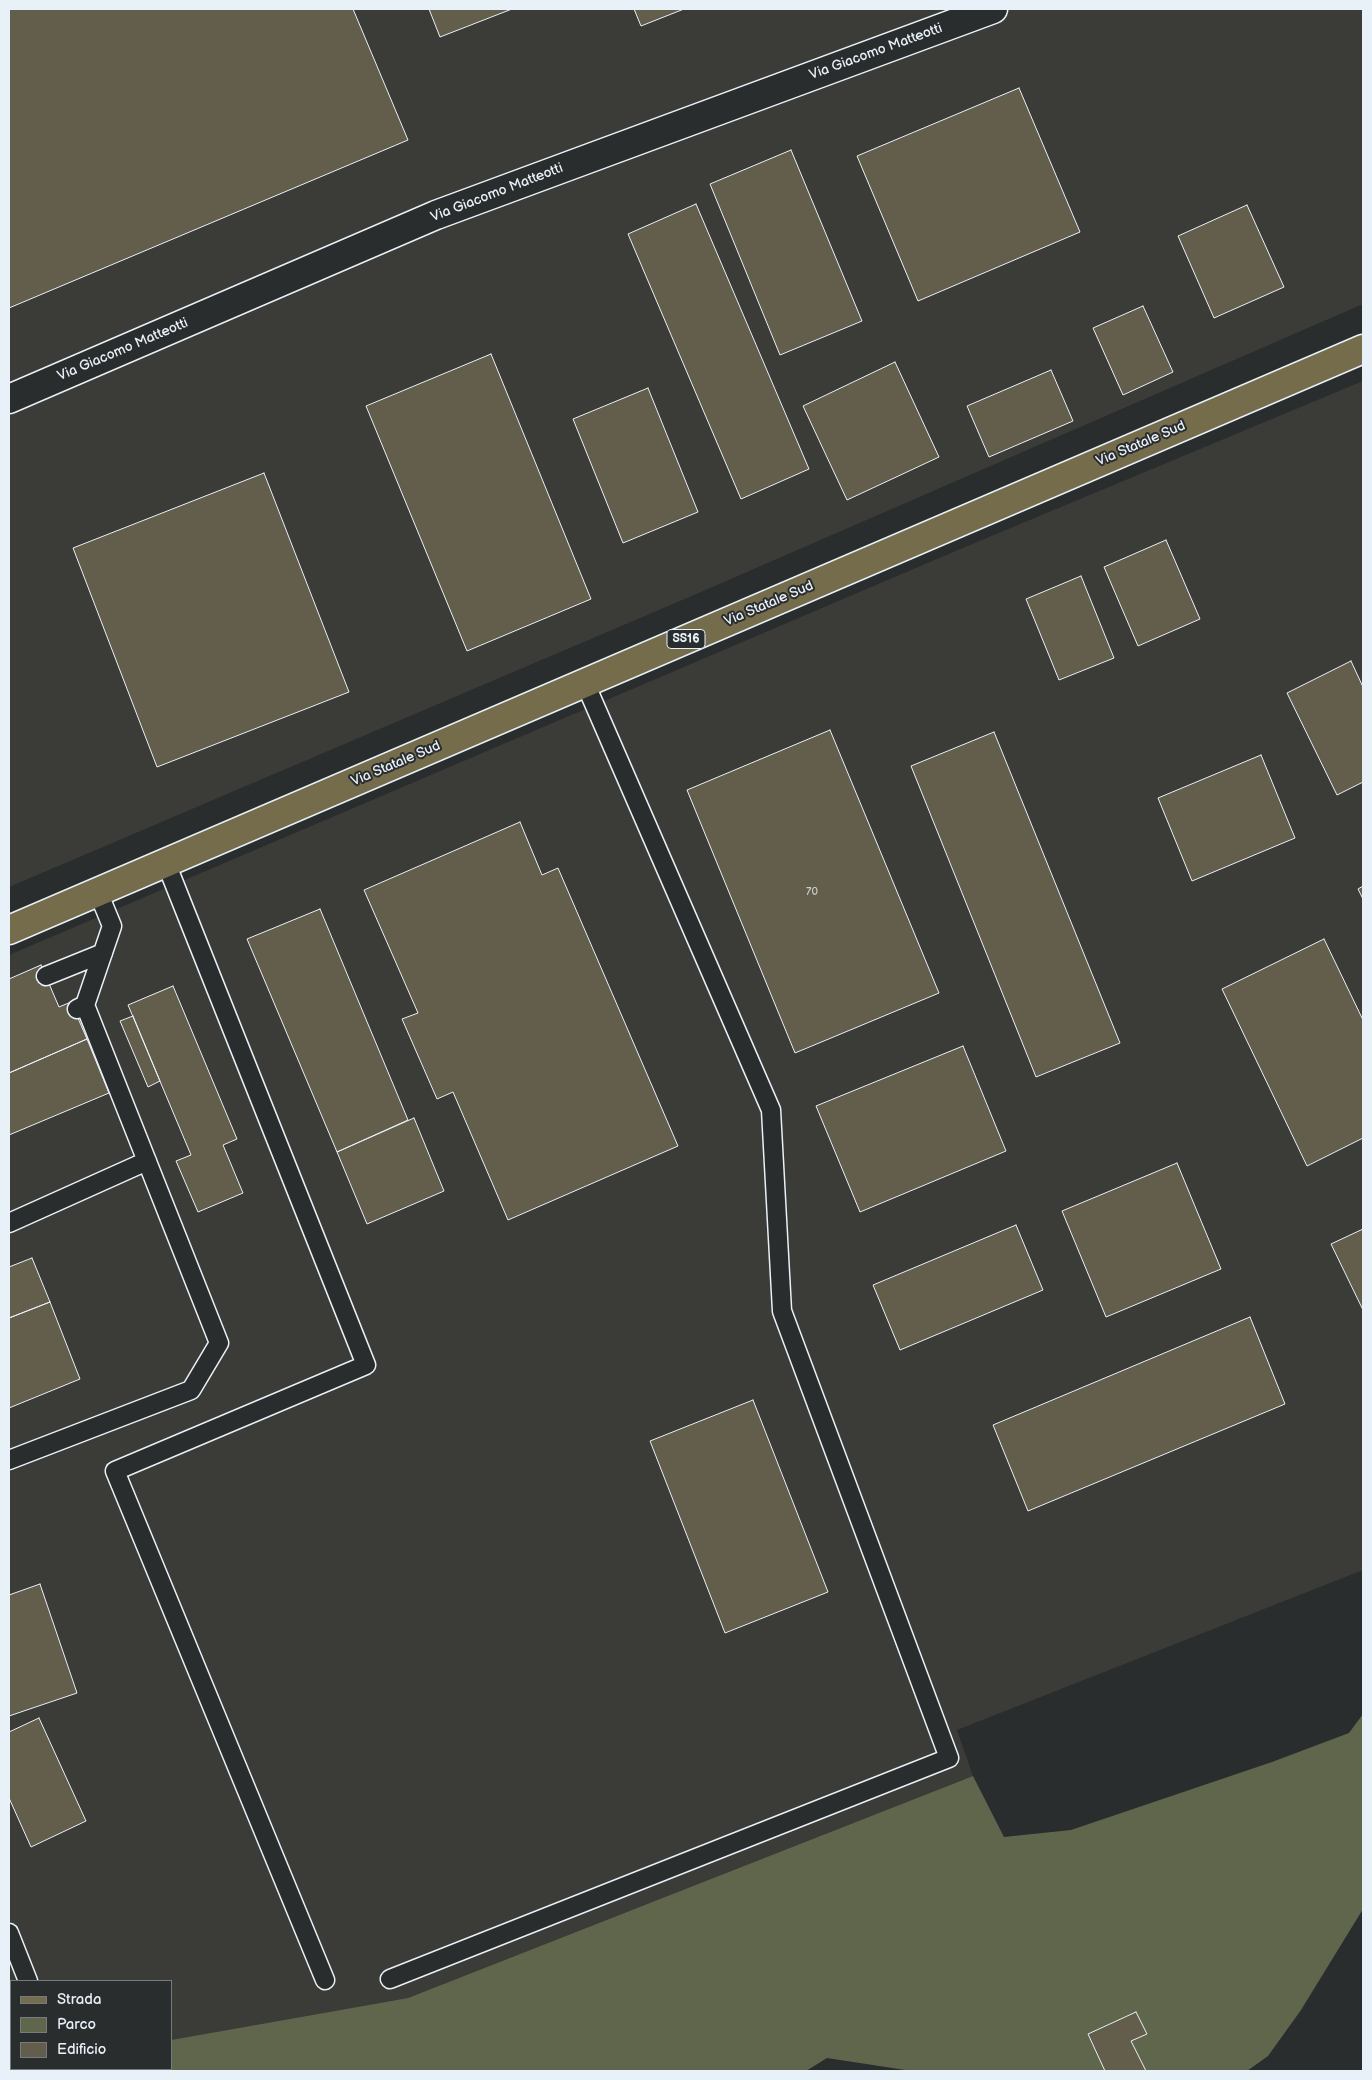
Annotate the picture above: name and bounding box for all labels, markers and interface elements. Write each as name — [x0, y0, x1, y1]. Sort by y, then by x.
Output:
street label: Via Giacomo Matteotti — [807, 20, 945, 84]
street label: Via Giacomo Matteotti — [429, 160, 565, 226]
street label: Via Giacomo Matteotti — [55, 315, 191, 385]
street label: Via Statale Sud — [1094, 418, 1188, 470]
street label: Via Statale Sud — [722, 578, 816, 630]
road number: SS16 — [667, 630, 705, 648]
street label: Via Statale Sud — [349, 738, 443, 790]
house number: 70 — [806, 885, 818, 899]
legend — [10, 1980, 172, 2070]
text: Strada — [57, 1990, 101, 2009]
text: Parco — [57, 2015, 96, 2034]
text: Edificio — [57, 2040, 106, 2059]

